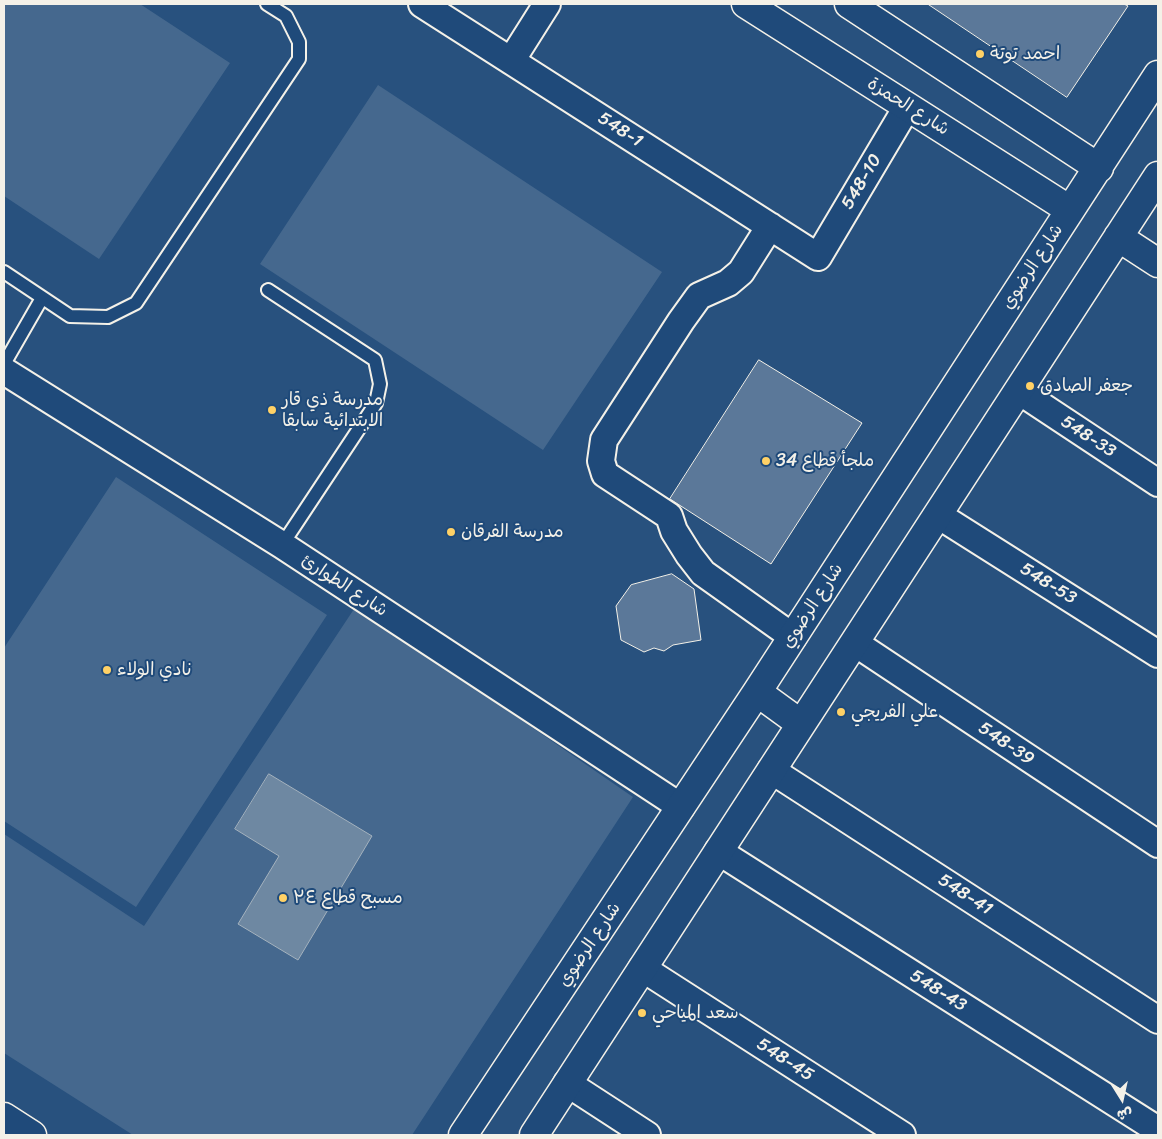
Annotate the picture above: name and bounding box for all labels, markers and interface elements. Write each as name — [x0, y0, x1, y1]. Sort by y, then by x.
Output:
place label: احمد توتة — [990, 43, 1060, 65]
marker: احمد توتة — [974, 48, 986, 60]
street label: شارع الحمزة — [863, 73, 953, 141]
street label: 548-1 — [593, 108, 647, 152]
street label: 548-10 — [837, 150, 887, 214]
street label: شارع الرضوي — [998, 220, 1068, 314]
place label: جعفر الصادق — [1040, 375, 1133, 397]
marker: جعفر الصادق — [1024, 380, 1036, 392]
place label: مدرسة ذي قار الابتدائية سابقا — [282, 389, 383, 432]
marker: مدرسة ذي قار الابتدائية سابقا — [266, 404, 278, 416]
street label: 548-33 — [1056, 411, 1120, 463]
place label: ملجأ قطاع 34 — [776, 450, 874, 472]
marker: ملجأ قطاع 34 — [760, 455, 772, 467]
place label: مدرسة الفرقان — [461, 521, 564, 543]
marker: مدرسة الفرقان — [445, 526, 457, 538]
street label: شارع الطوارئ — [297, 550, 391, 622]
street label: 548-53 — [1016, 558, 1080, 610]
street label: شارع الرضوي — [778, 559, 848, 653]
place label: نادي الولاء — [117, 659, 192, 681]
marker: نادي الولاء — [101, 664, 113, 676]
place label: علي الفريجي — [851, 701, 938, 723]
marker: علي الفريجي — [835, 706, 847, 718]
street label: 548-39 — [974, 718, 1038, 770]
street label: 548-41 — [934, 869, 996, 921]
place label: مسبح قطاع ٣٤ — [293, 887, 403, 909]
marker: مسبح قطاع ٣٤ — [277, 892, 289, 904]
street label: شارع الرضوي — [554, 899, 626, 991]
street label: 548-43 — [906, 965, 970, 1017]
place label: سعد المياحي — [652, 1002, 739, 1024]
marker: سعد المياحي — [636, 1007, 648, 1019]
street label: 548-45 — [752, 1034, 818, 1086]
north arrow — [1097, 1074, 1147, 1124]
text: ش — [1115, 1101, 1134, 1128]

